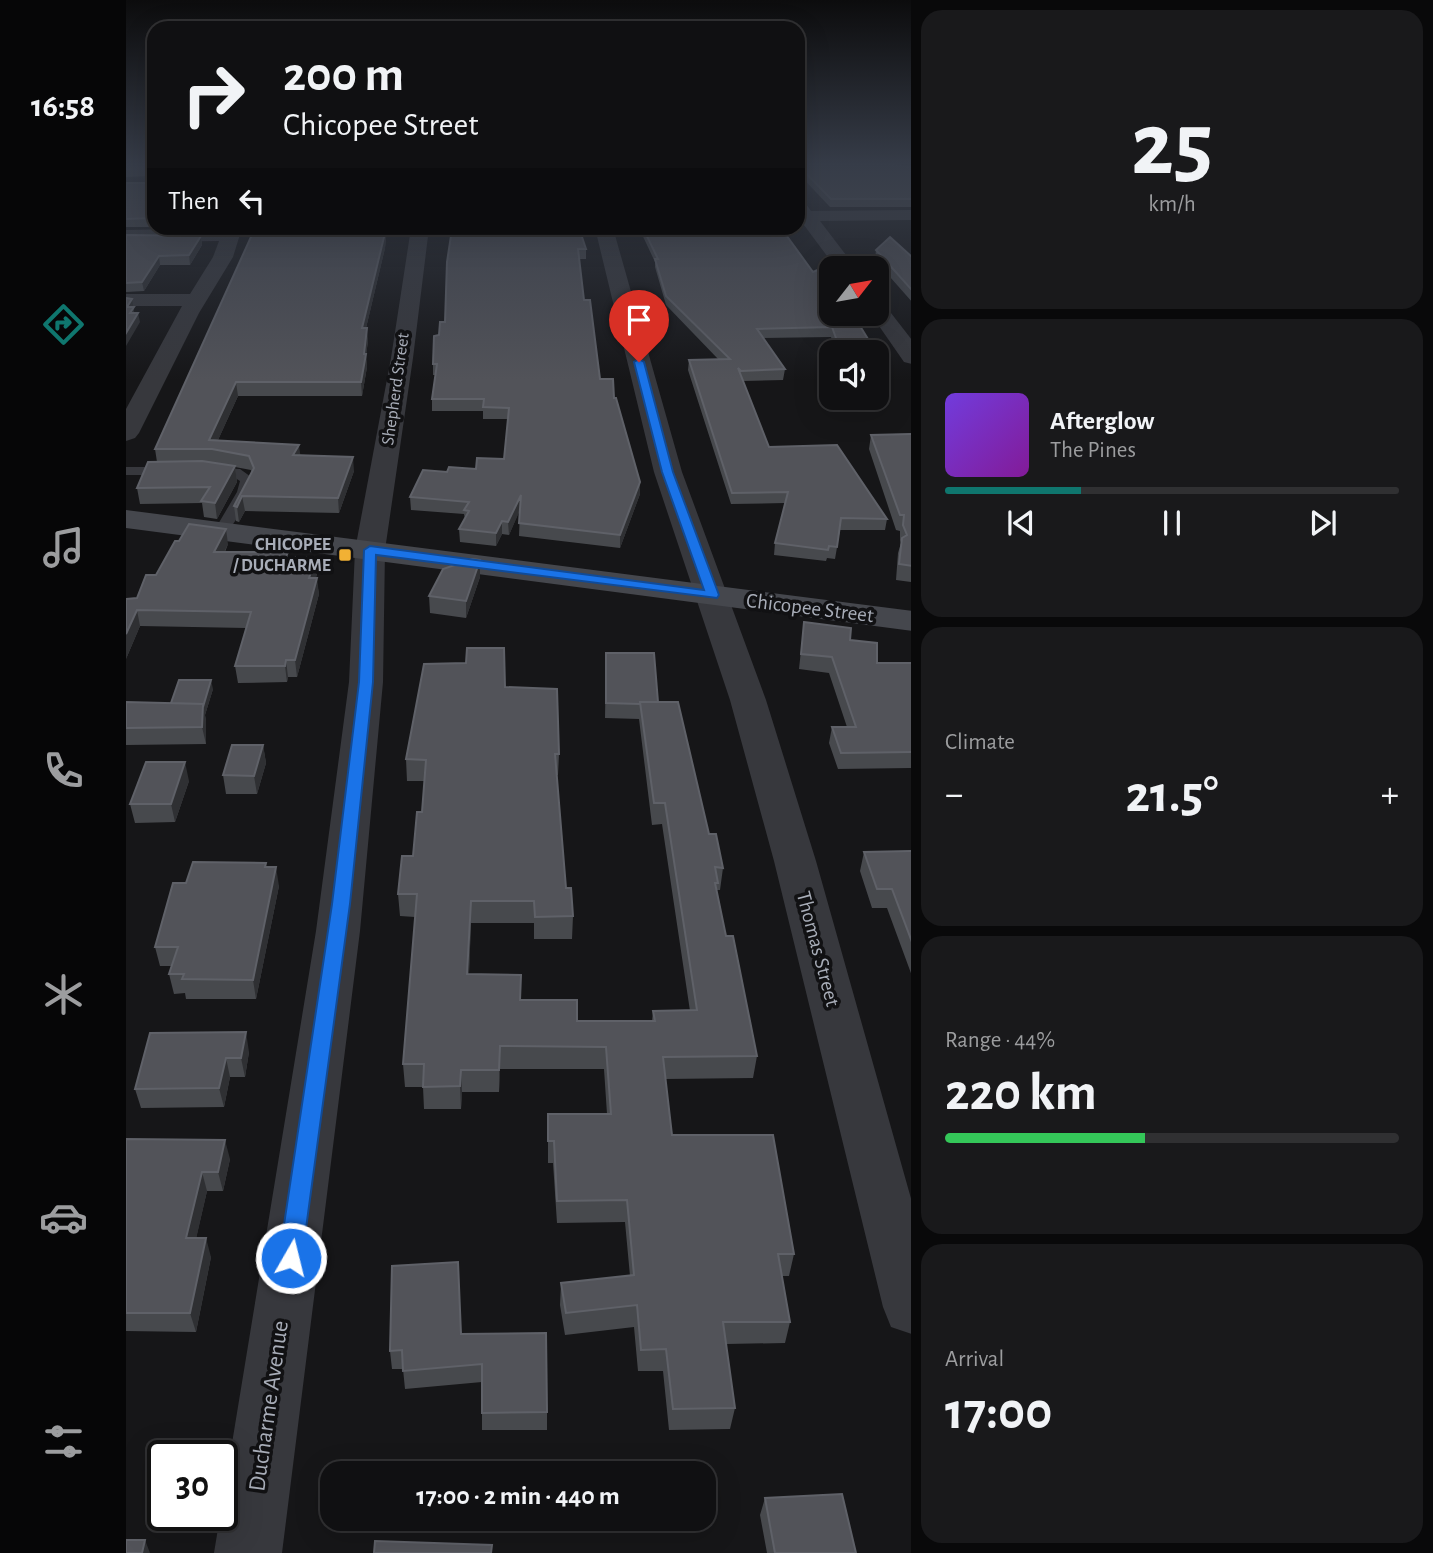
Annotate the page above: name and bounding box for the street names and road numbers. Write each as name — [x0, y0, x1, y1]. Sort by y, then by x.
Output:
street label: Shepherd Street — [379, 331, 413, 446]
street label: Chicopee Street — [745, 590, 875, 626]
street label: Thomas Street — [793, 889, 844, 1009]
street label: Ducharme Avenue — [245, 1319, 293, 1493]

